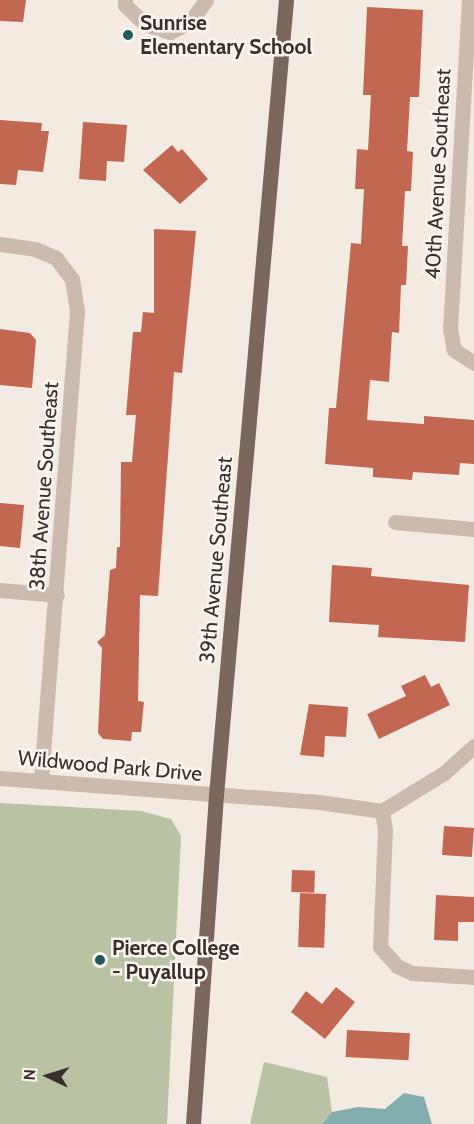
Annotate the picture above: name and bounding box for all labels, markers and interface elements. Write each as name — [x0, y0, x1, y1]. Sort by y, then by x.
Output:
place label: Sunrise Elementary School — [140, 10, 312, 60]
marker: Sunrise Elementary School — [121, 28, 135, 42]
street label: 40th Avenue Southeast — [420, 68, 456, 280]
street label: 38th Avenue Southeast — [24, 381, 64, 591]
street label: 39th Avenue Southeast — [194, 455, 238, 665]
street label: Wildwood Park Drive — [17, 745, 203, 787]
place label: Pierce College - Puyallup — [112, 935, 240, 985]
marker: Pierce College - Puyallup — [93, 953, 107, 967]
north arrow — [18, 1046, 78, 1106]
text: N — [20, 1068, 39, 1081]

